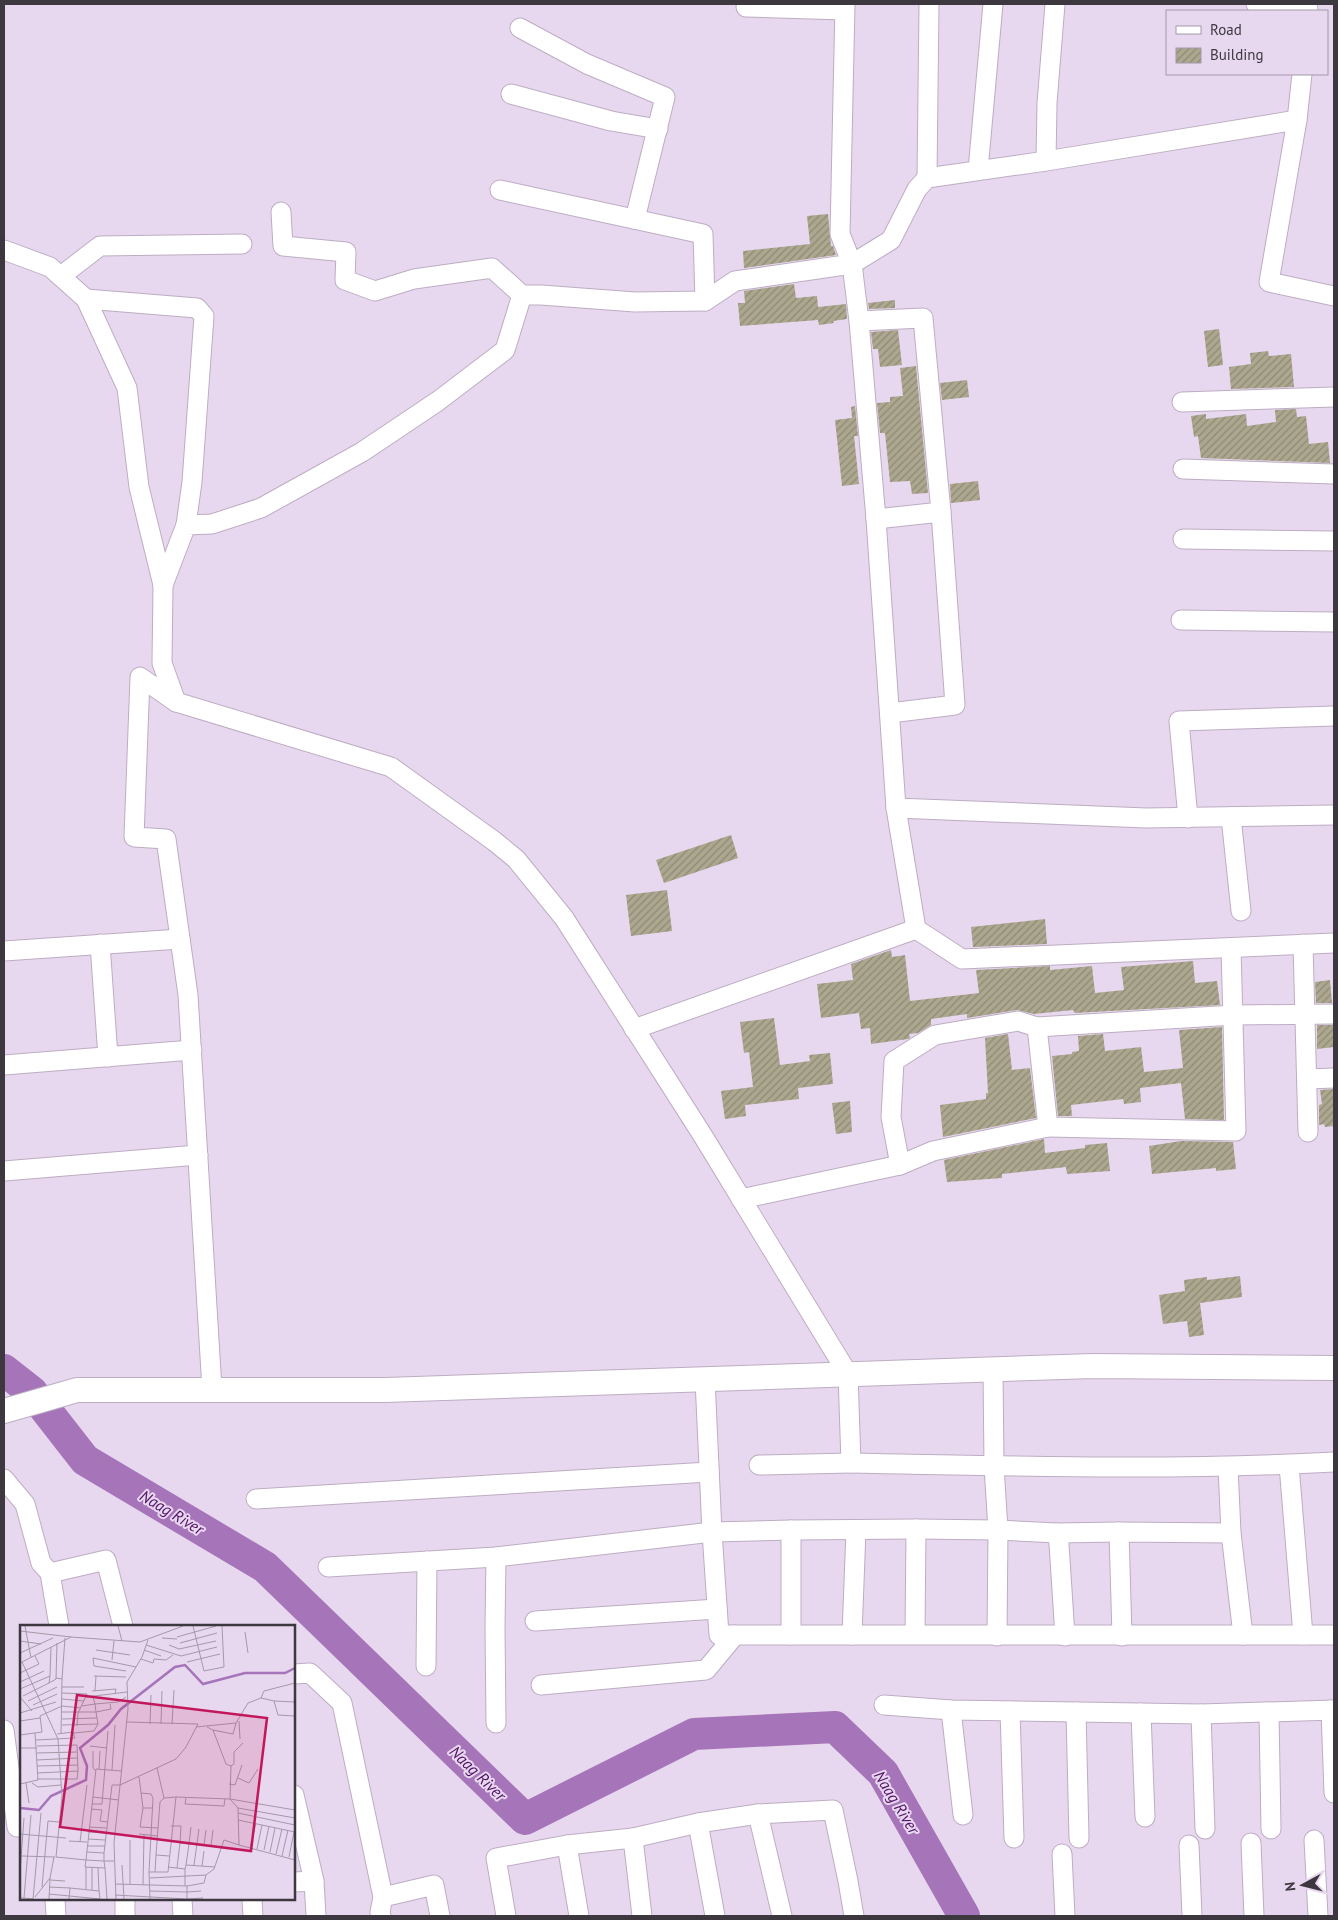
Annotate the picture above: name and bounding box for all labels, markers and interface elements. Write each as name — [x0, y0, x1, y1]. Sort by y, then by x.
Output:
legend — [1166, 10, 1328, 75]
text: Road — [1210, 20, 1242, 39]
text: Building — [1210, 45, 1264, 64]
water label: Naag River — [137, 1485, 209, 1540]
inset map — [20, 1625, 295, 1900]
water label: Naag River — [446, 1741, 512, 1806]
water label: Naag River — [870, 1767, 925, 1839]
north arrow — [1278, 1860, 1328, 1910]
text: N — [1281, 1881, 1300, 1892]

